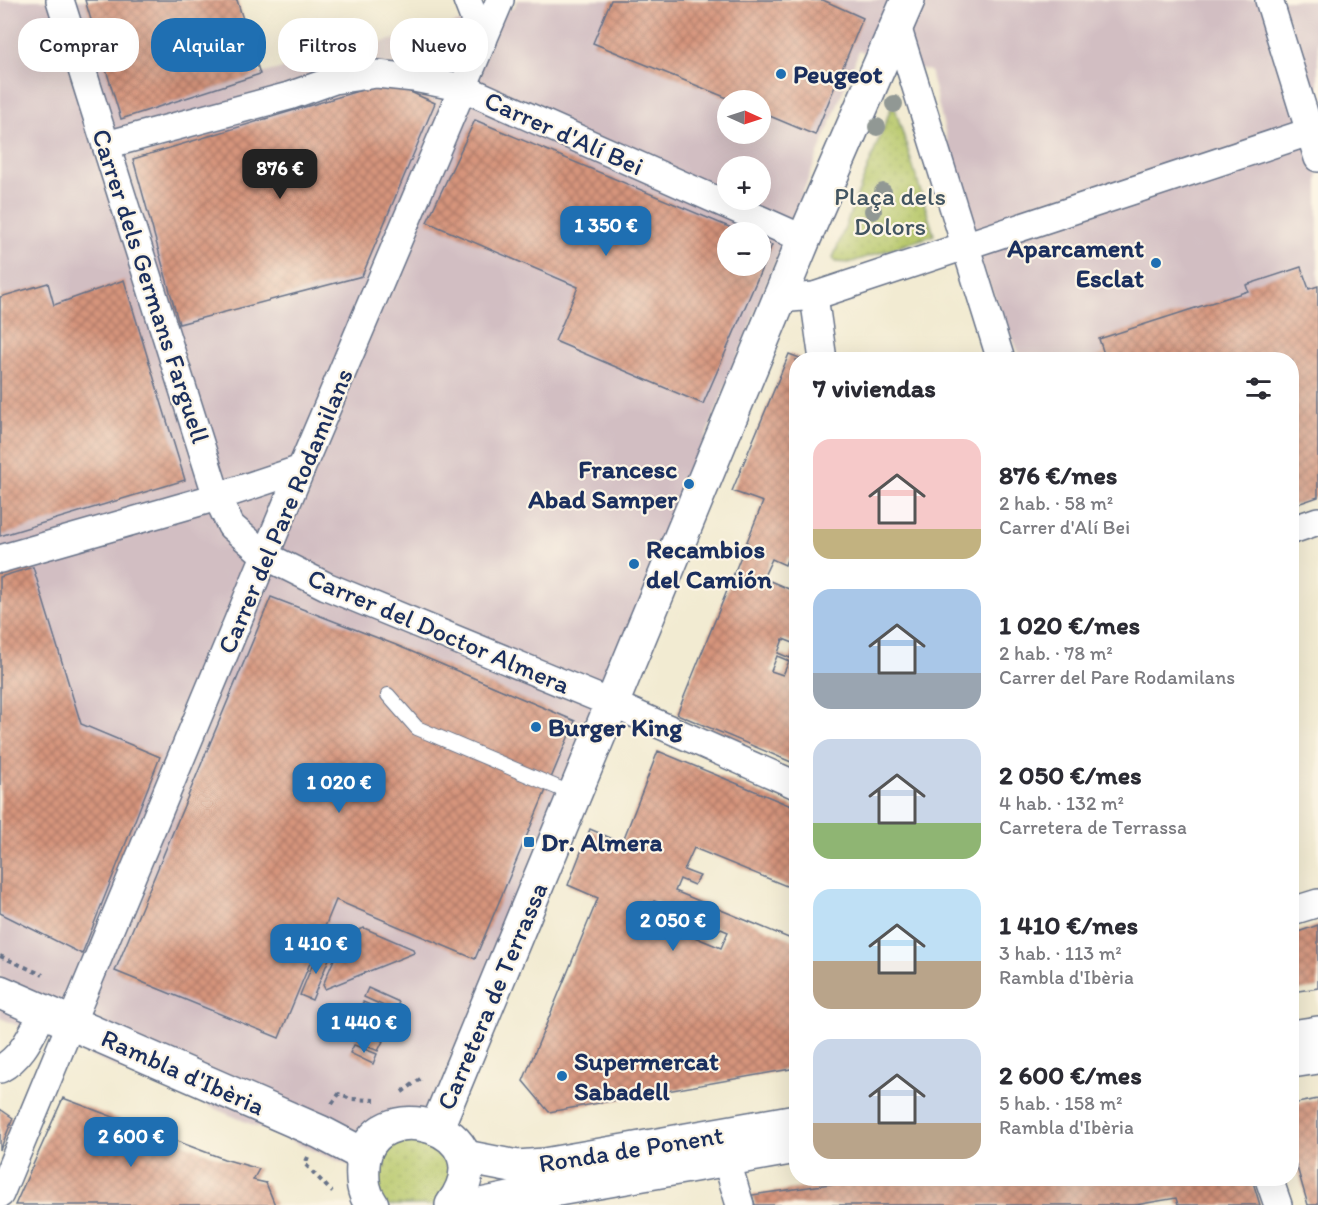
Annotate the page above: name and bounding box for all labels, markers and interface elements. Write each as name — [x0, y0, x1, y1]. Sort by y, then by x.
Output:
chip: Comprar — [18, 18, 139, 72]
chip: Alquilar — [151, 18, 266, 72]
chip: Filtros — [278, 18, 378, 72]
chip: Nuevo — [390, 18, 488, 72]
place label: Peugeot — [793, 58, 883, 90]
marker: Peugeot — [774, 67, 788, 81]
street label: Carrer d'Alí Bei — [480, 84, 648, 182]
north arrow — [717, 90, 771, 144]
map controls — [717, 90, 771, 276]
street label: Carrer dels Germans Farguell — [85, 125, 217, 447]
pin: 876 € — [238, 149, 322, 200]
text: 876 € — [256, 156, 304, 180]
button: + — [717, 156, 771, 210]
park label: Plaça dels Dolors — [834, 180, 946, 242]
pin: 1 350 € — [551, 206, 661, 257]
text: 1 350 € — [574, 213, 638, 237]
button: − — [717, 222, 771, 276]
place label: Aparcament Esclat — [1006, 232, 1144, 294]
marker: Aparcament Esclat — [1149, 256, 1163, 270]
street label: Carrer del Pare Rodamilans — [210, 363, 360, 659]
text: 7 viviendas — [813, 372, 936, 404]
icon: filters — [1242, 372, 1275, 405]
place label: Francesc Abad Samper — [527, 453, 678, 515]
text: 876 €/mes — [999, 459, 1117, 491]
icon: home — [861, 463, 933, 535]
marker: Francesc Abad Samper — [682, 477, 696, 491]
text: 2 hab. · 58 m² — [999, 491, 1113, 515]
text: Carrer d'Alí Bei — [999, 515, 1130, 539]
place label: Recambios del Camión — [646, 533, 772, 595]
marker: Recambios del Camión — [627, 557, 641, 571]
street label: Carrer del Doctor Almera — [303, 561, 576, 701]
text: 1 020 €/mes — [999, 609, 1140, 641]
icon: home — [861, 613, 933, 685]
text: 2 hab. · 78 m² — [999, 641, 1113, 665]
text: Carrer del Pare Rodamilans — [999, 665, 1235, 689]
place label: Burger King — [548, 711, 683, 743]
marker: Burger King — [529, 720, 543, 734]
text: 2 050 €/mes — [999, 759, 1142, 791]
pin: 1 020 € — [284, 763, 394, 814]
icon: home — [861, 763, 933, 835]
text: 1 020 € — [307, 770, 371, 794]
text: 4 hab. · 132 m² — [999, 791, 1124, 815]
text: Carretera de Terrassa — [999, 815, 1187, 839]
place label: Dr. Almera — [541, 826, 662, 858]
marker: Dr. Almera — [522, 835, 536, 849]
street label: Carretera de Terrassa — [430, 877, 555, 1115]
pin: 2 050 € — [618, 901, 728, 952]
text: 2 050 € — [640, 908, 706, 932]
text: 1 410 €/mes — [999, 909, 1138, 941]
icon: home — [861, 913, 933, 985]
pin: 1 410 € — [261, 924, 371, 975]
text: 1 410 € — [284, 931, 348, 955]
text: 3 hab. · 113 m² — [999, 941, 1122, 965]
text: Rambla d'Ibèria — [999, 965, 1134, 989]
pin: 1 440 € — [309, 1003, 419, 1054]
text: 1 440 € — [331, 1010, 397, 1034]
street label: Rambla d'Ibèria — [96, 1022, 270, 1122]
place label: Supermercat Sabadell — [574, 1045, 719, 1107]
text: 2 600 €/mes — [999, 1059, 1142, 1091]
icon: home — [861, 1063, 933, 1135]
marker: Supermercat Sabadell — [555, 1069, 569, 1083]
text: 5 hab. · 158 m² — [999, 1091, 1123, 1115]
text: Rambla d'Ibèria — [999, 1115, 1134, 1139]
pin: 2 600 € — [76, 1117, 186, 1168]
street label: Ronda de Ponent — [536, 1119, 726, 1179]
text: 2 600 € — [98, 1124, 164, 1148]

